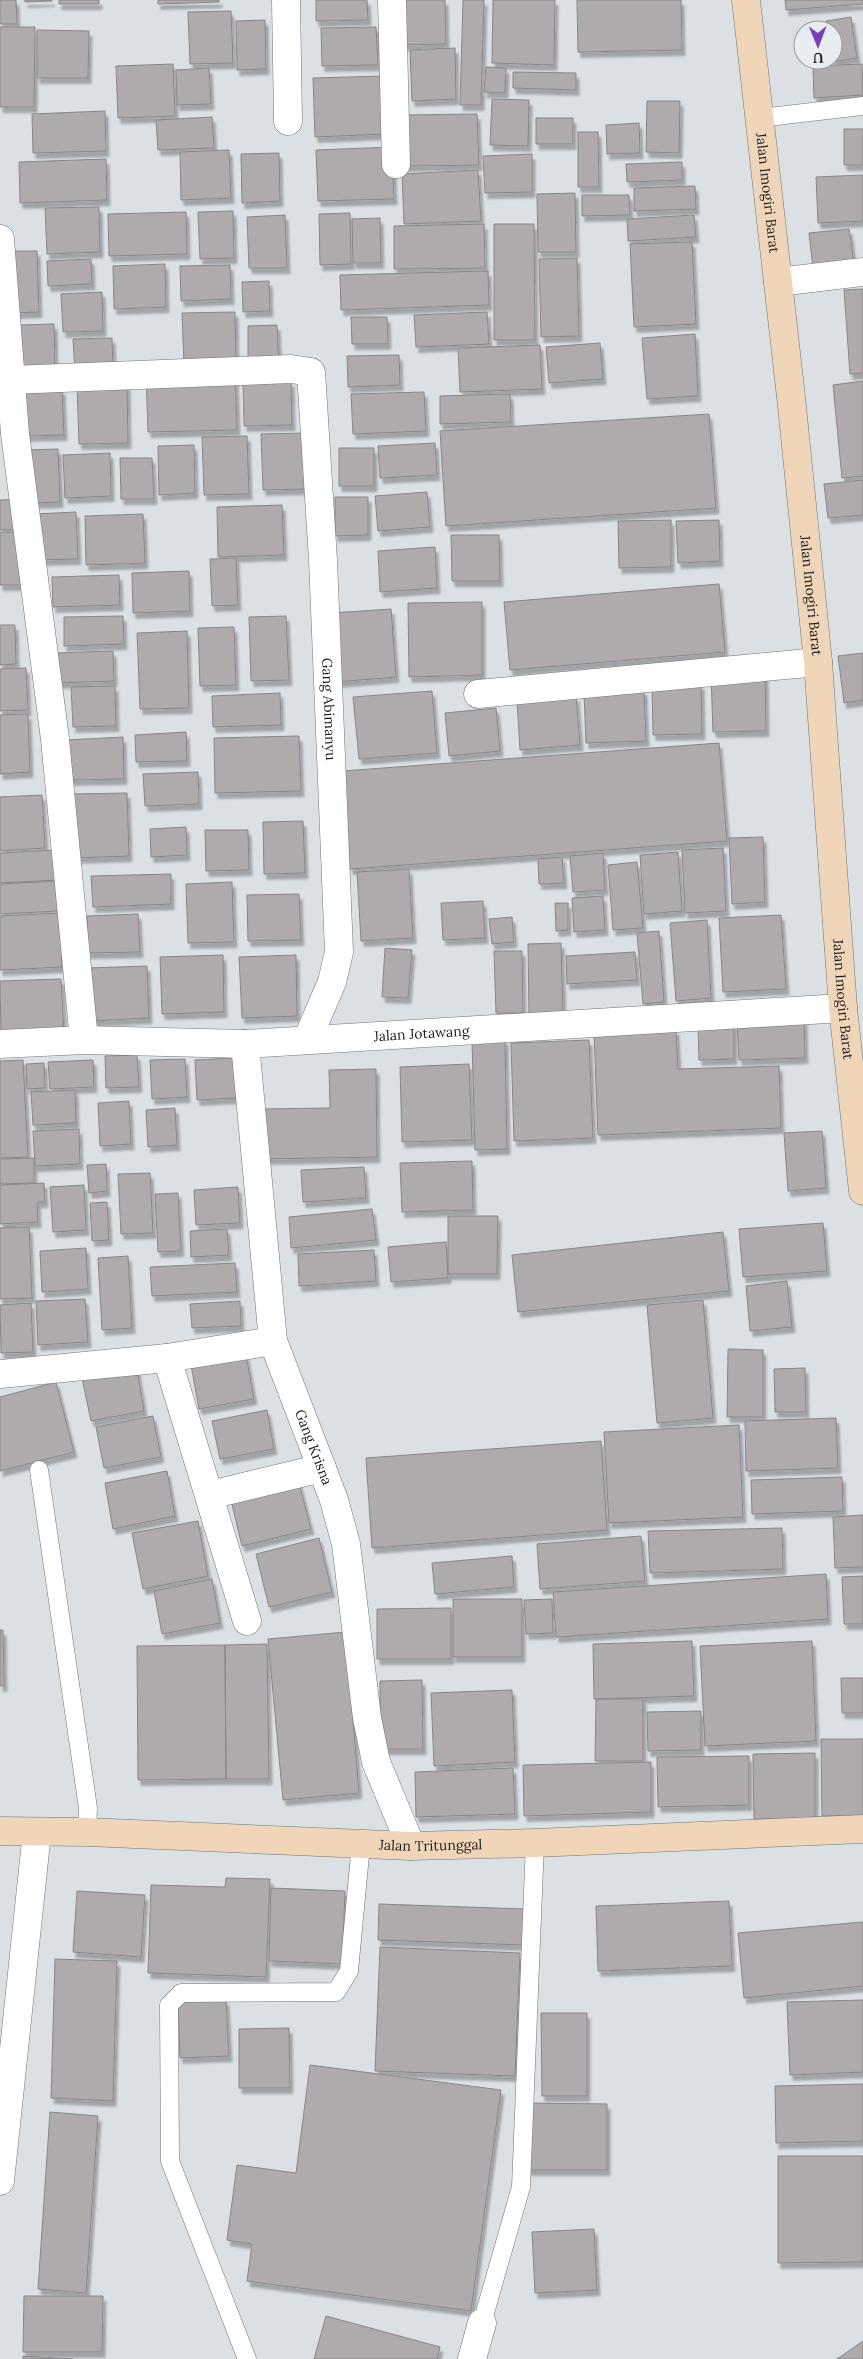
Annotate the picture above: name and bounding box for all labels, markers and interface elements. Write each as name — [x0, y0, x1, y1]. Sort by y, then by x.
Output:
north arrow — [793, 20, 843, 70]
text: U — [812, 49, 824, 67]
street label: Jalan Imogiri Barat — [752, 131, 784, 254]
street label: Jalan Imogiri Barat — [796, 533, 826, 657]
street label: Gang Abimanyu — [318, 657, 340, 761]
street label: Jalan Imogiri Barat — [829, 937, 858, 1061]
street label: Jalan Jotawang — [372, 1021, 470, 1045]
street label: Gang Krisna — [291, 1407, 336, 1488]
street label: Jalan Tritunggal — [378, 1835, 483, 1855]

